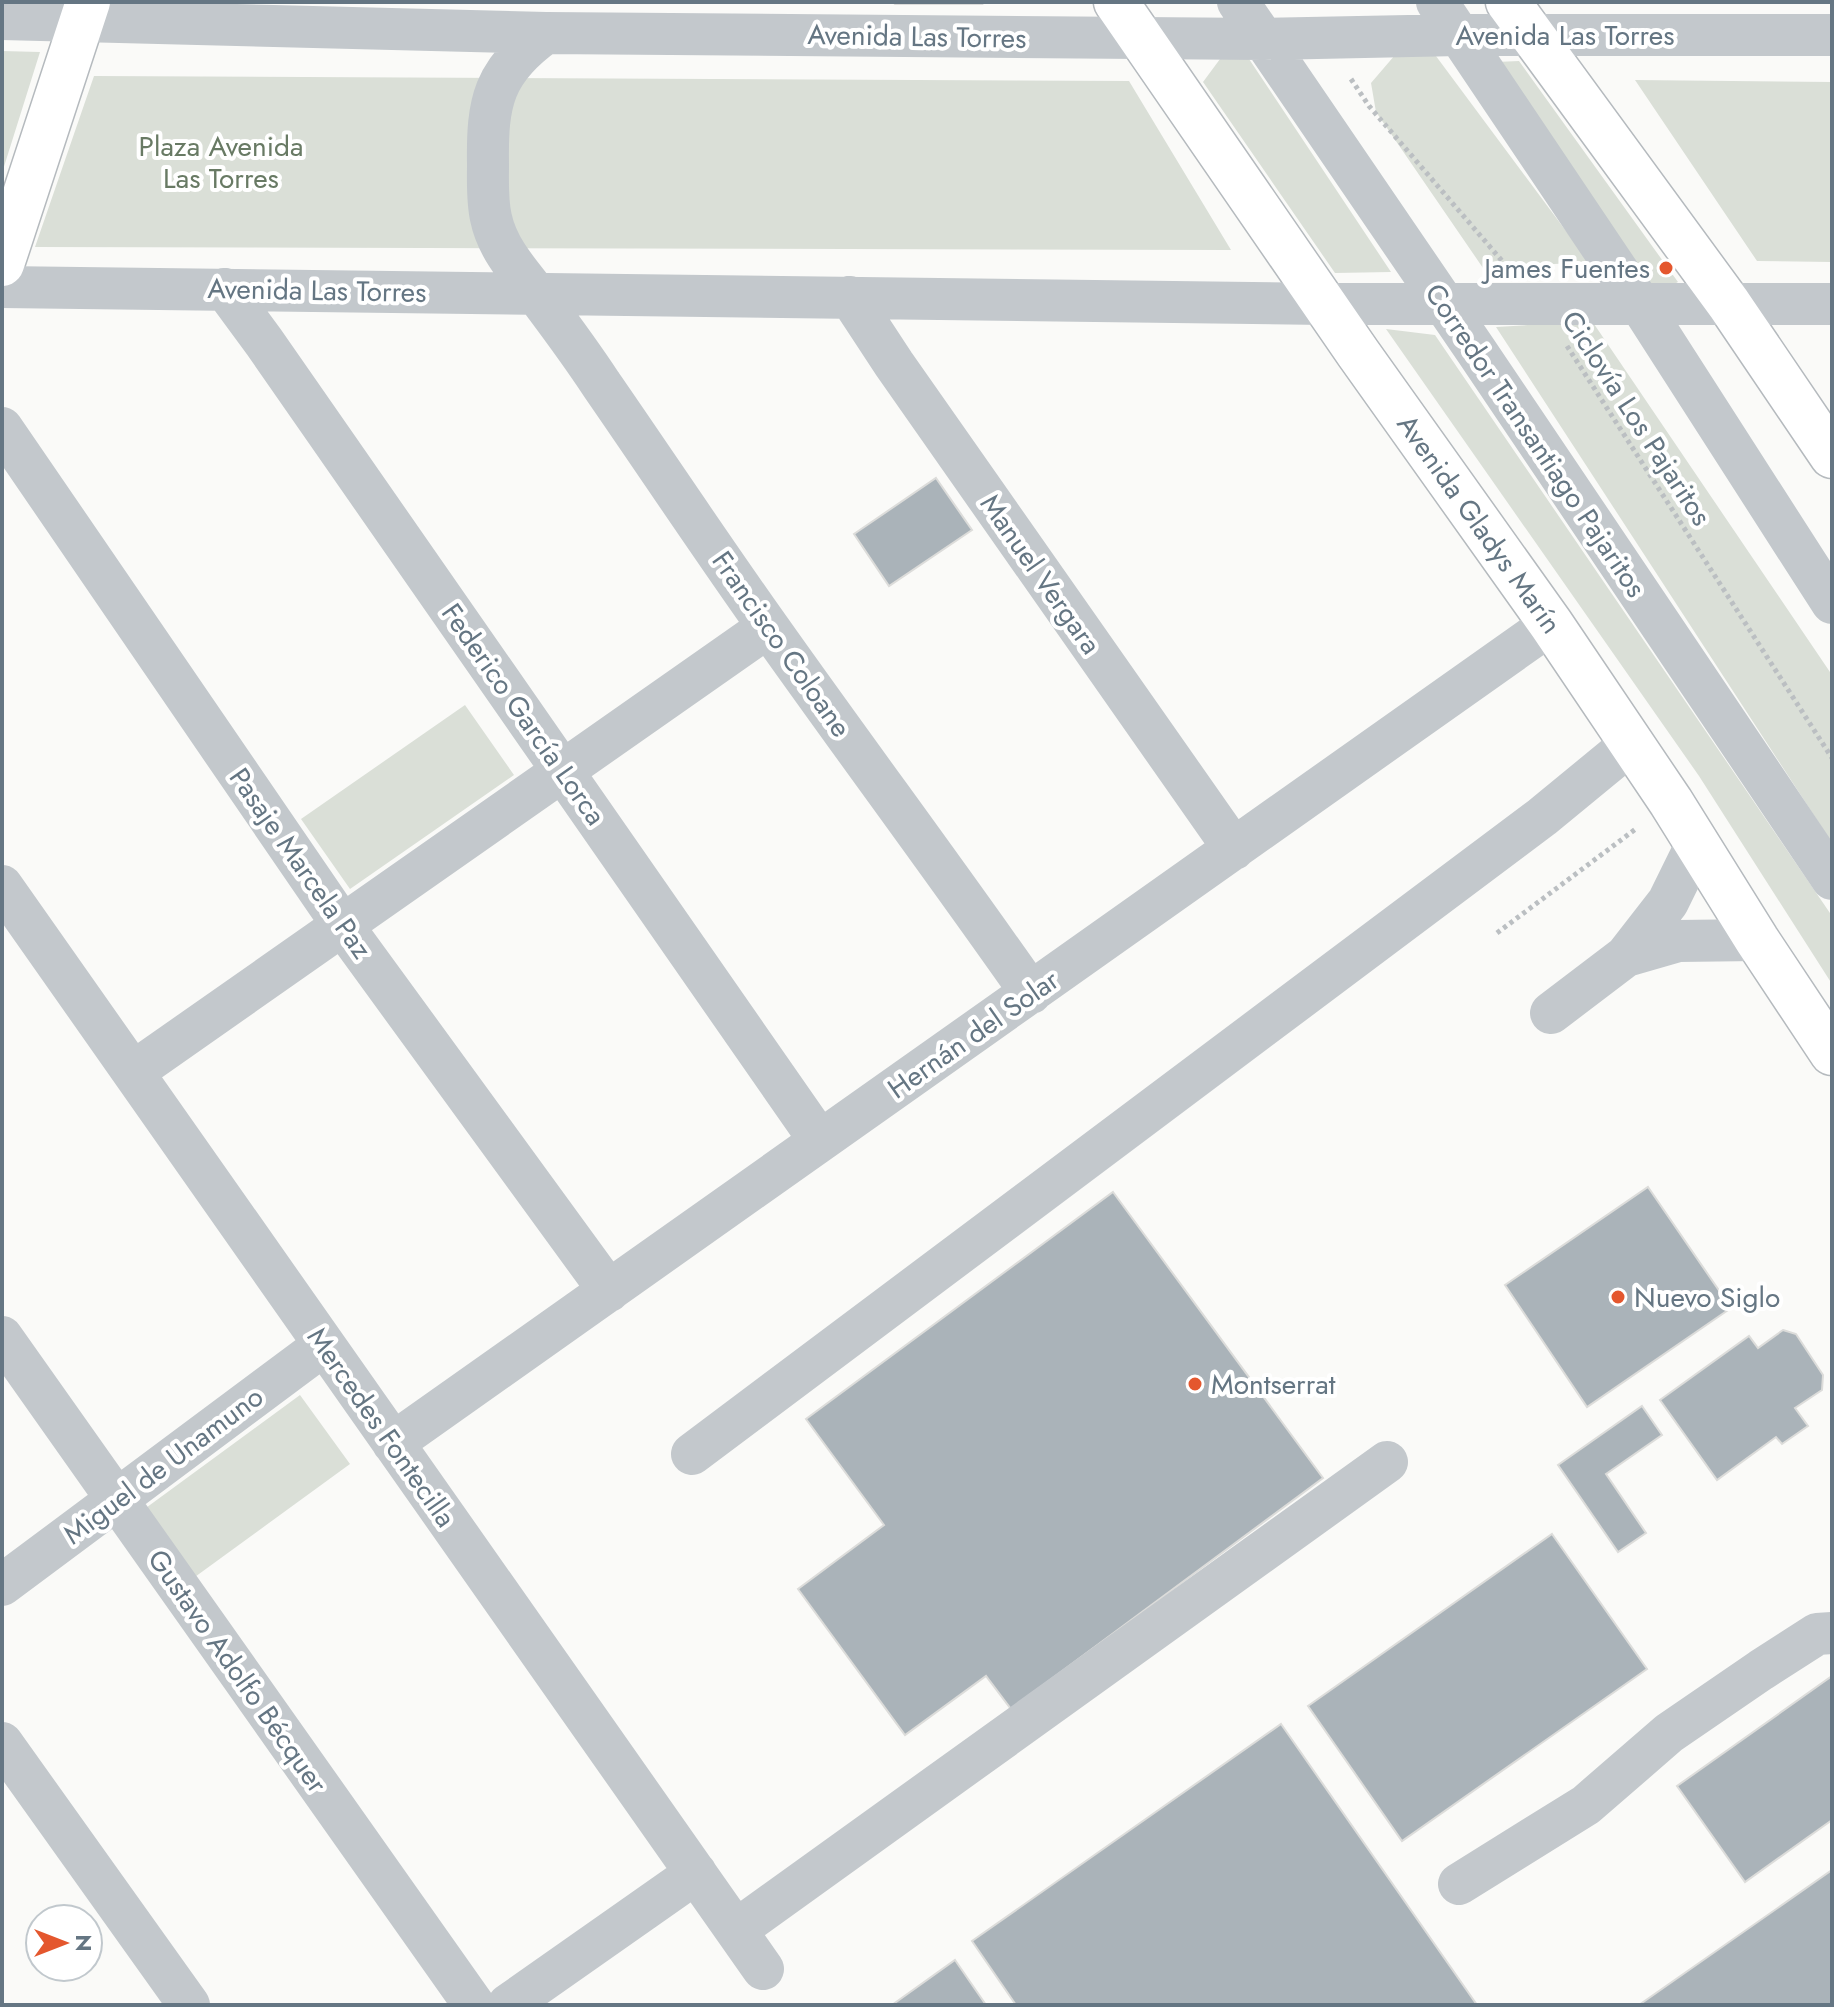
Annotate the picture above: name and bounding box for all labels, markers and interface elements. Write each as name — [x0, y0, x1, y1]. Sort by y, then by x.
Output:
street label: Avenida Las Torres — [807, 14, 1027, 59]
street label: Avenida Las Torres — [1456, 15, 1674, 56]
park label: Plaza Avenida Las Torres — [139, 126, 303, 199]
place label: James Fuentes — [1480, 248, 1650, 289]
marker: James Fuentes — [1657, 259, 1675, 277]
street label: Avenida Las Torres — [207, 268, 427, 313]
street label: Corredor Transantiago Pajaritos — [1415, 275, 1656, 605]
street label: Ciclovía Los Pajaritos — [1552, 303, 1722, 534]
street label: Avenida Gladys Marín — [1387, 406, 1572, 642]
street label: Manuel Vergara — [970, 486, 1111, 663]
street label: Francisco Coloane — [702, 543, 861, 746]
street label: Federico García Lorca — [431, 595, 616, 834]
street label: Pasaje Marcela Paz — [219, 759, 382, 967]
street label: Hernán del Solar — [879, 960, 1068, 1109]
place label: Nuevo Siglo — [1634, 1277, 1780, 1318]
marker: Nuevo Siglo — [1609, 1288, 1627, 1306]
street label: Mercedes Fontecilla — [297, 1319, 466, 1535]
place label: Montserrat — [1211, 1364, 1336, 1405]
marker: Montserrat — [1186, 1375, 1204, 1393]
street label: Miguel de Unamuno — [55, 1377, 272, 1554]
street label: Gustavo Adolfo Bécquer — [138, 1541, 338, 1802]
north arrow — [24, 1903, 104, 1983]
text: N — [68, 1934, 100, 1952]

